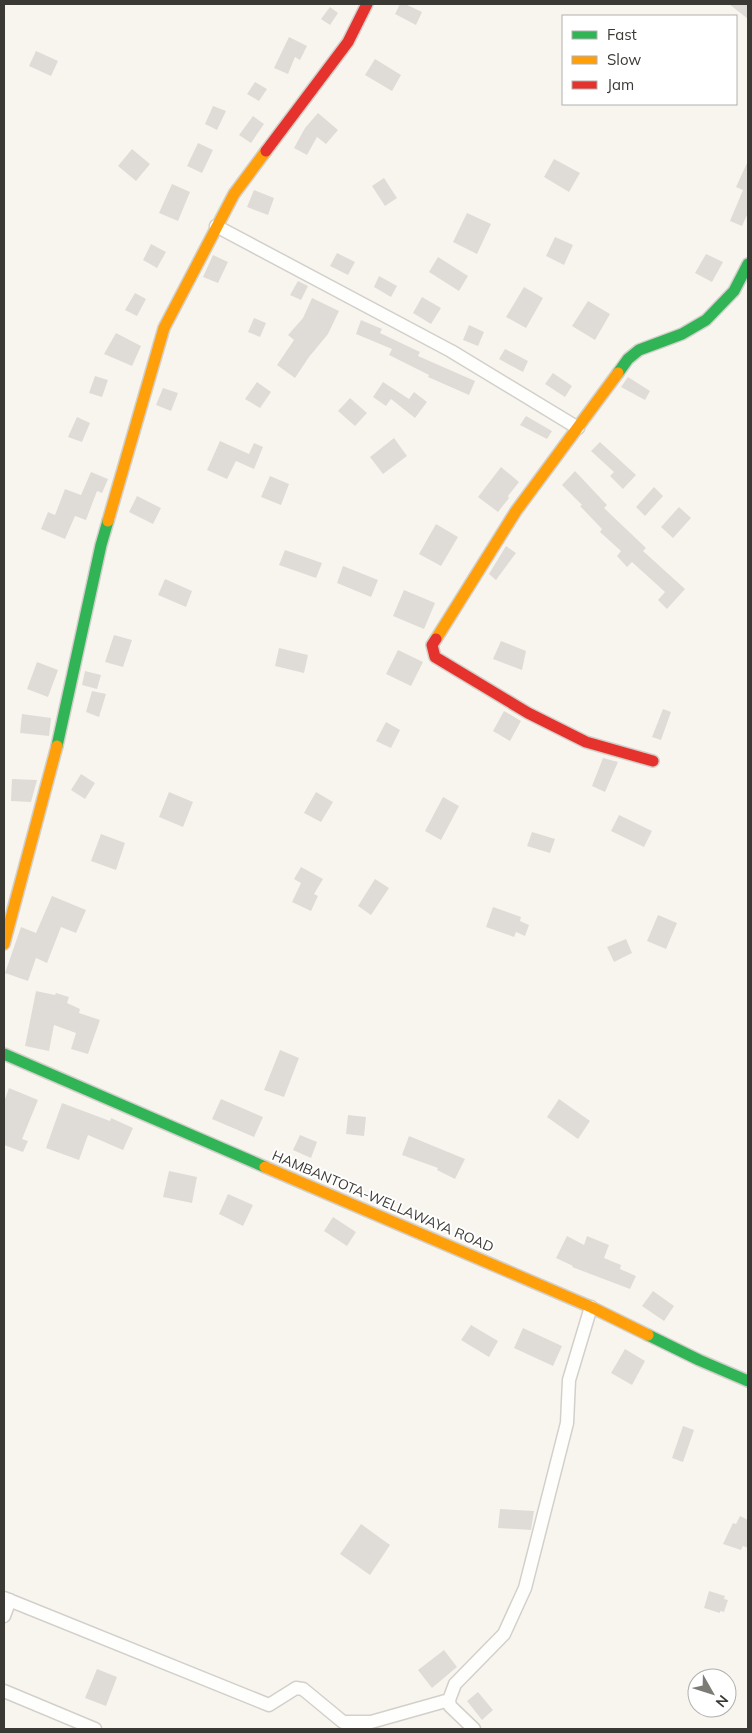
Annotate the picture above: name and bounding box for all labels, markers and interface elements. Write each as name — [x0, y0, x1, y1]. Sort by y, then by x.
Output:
legend — [562, 15, 737, 105]
text: Fast — [607, 25, 637, 44]
text: Slow — [607, 50, 641, 69]
text: Jam — [607, 75, 634, 94]
street label: HAMBANTOTA-WELLAWAYA ROAD — [269, 1146, 497, 1256]
north arrow — [687, 1668, 737, 1718]
text: N — [712, 1691, 732, 1711]

